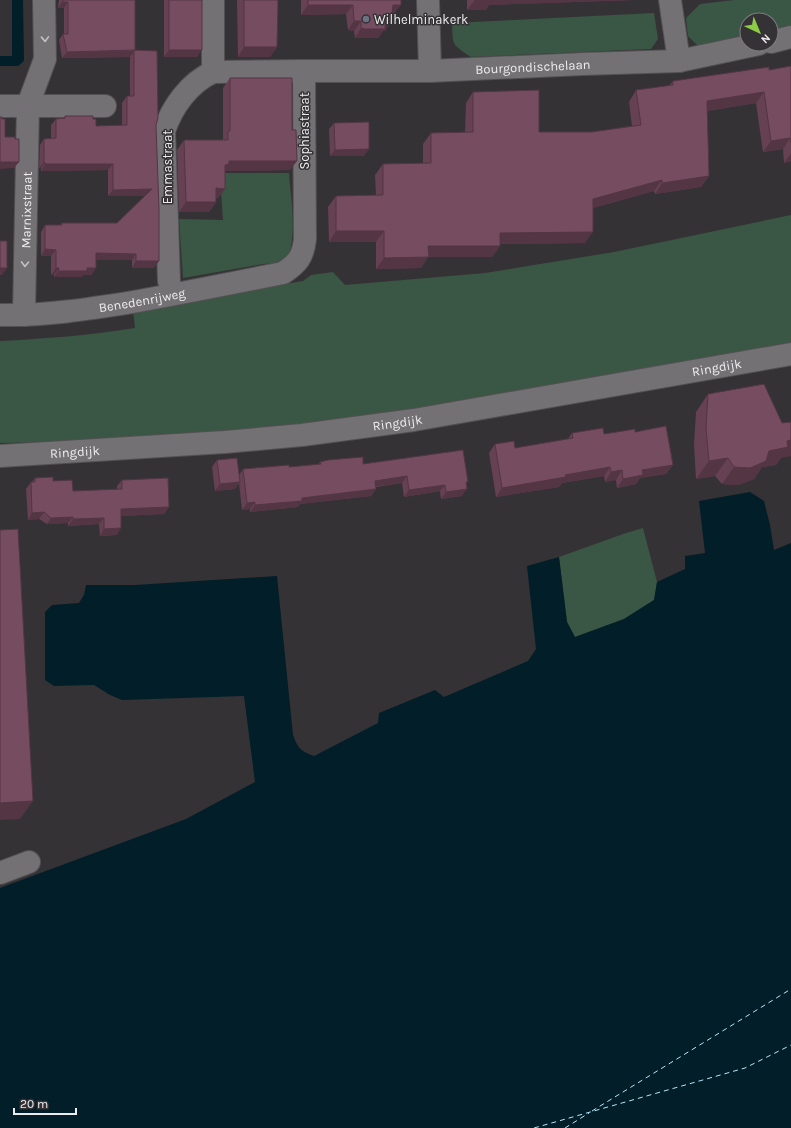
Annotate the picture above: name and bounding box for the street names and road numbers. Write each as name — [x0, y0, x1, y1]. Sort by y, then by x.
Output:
street label: Bourgondischelaan — [475, 56, 591, 76]
street label: Sophiastraat — [297, 92, 312, 170]
street label: Emmastraat — [160, 130, 175, 204]
street label: Marnixstraat — [18, 171, 34, 249]
street label: Benedenrijweg — [98, 285, 187, 315]
street label: Ringdijk — [691, 355, 743, 379]
street label: Ringdijk — [372, 411, 423, 433]
street label: Ringdijk — [49, 442, 100, 460]

